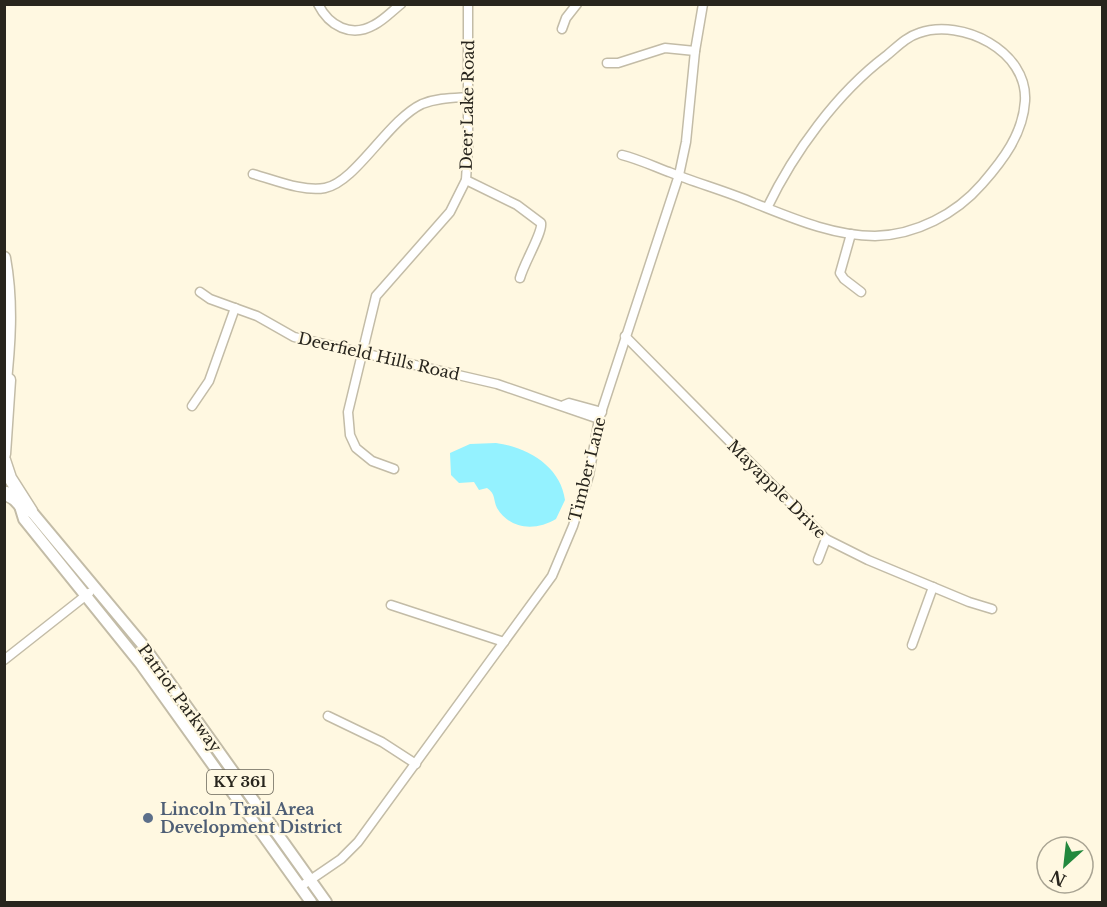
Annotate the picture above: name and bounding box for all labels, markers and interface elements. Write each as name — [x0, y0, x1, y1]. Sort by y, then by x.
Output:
street label: Deer Lake Road — [456, 39, 478, 170]
street label: Deerfield Hills Road — [296, 328, 462, 384]
street label: Timber Lane — [564, 415, 610, 523]
street label: Mayapple Drive — [724, 436, 830, 542]
street label: Patriot Parkway — [134, 640, 227, 757]
road number: KY 361 — [207, 770, 273, 794]
place label: Lincoln Trail Area Development District — [160, 799, 343, 837]
marker: Lincoln Trail Area Development District — [141, 811, 155, 825]
north arrow — [1035, 835, 1095, 895]
text: N — [1047, 866, 1069, 891]

